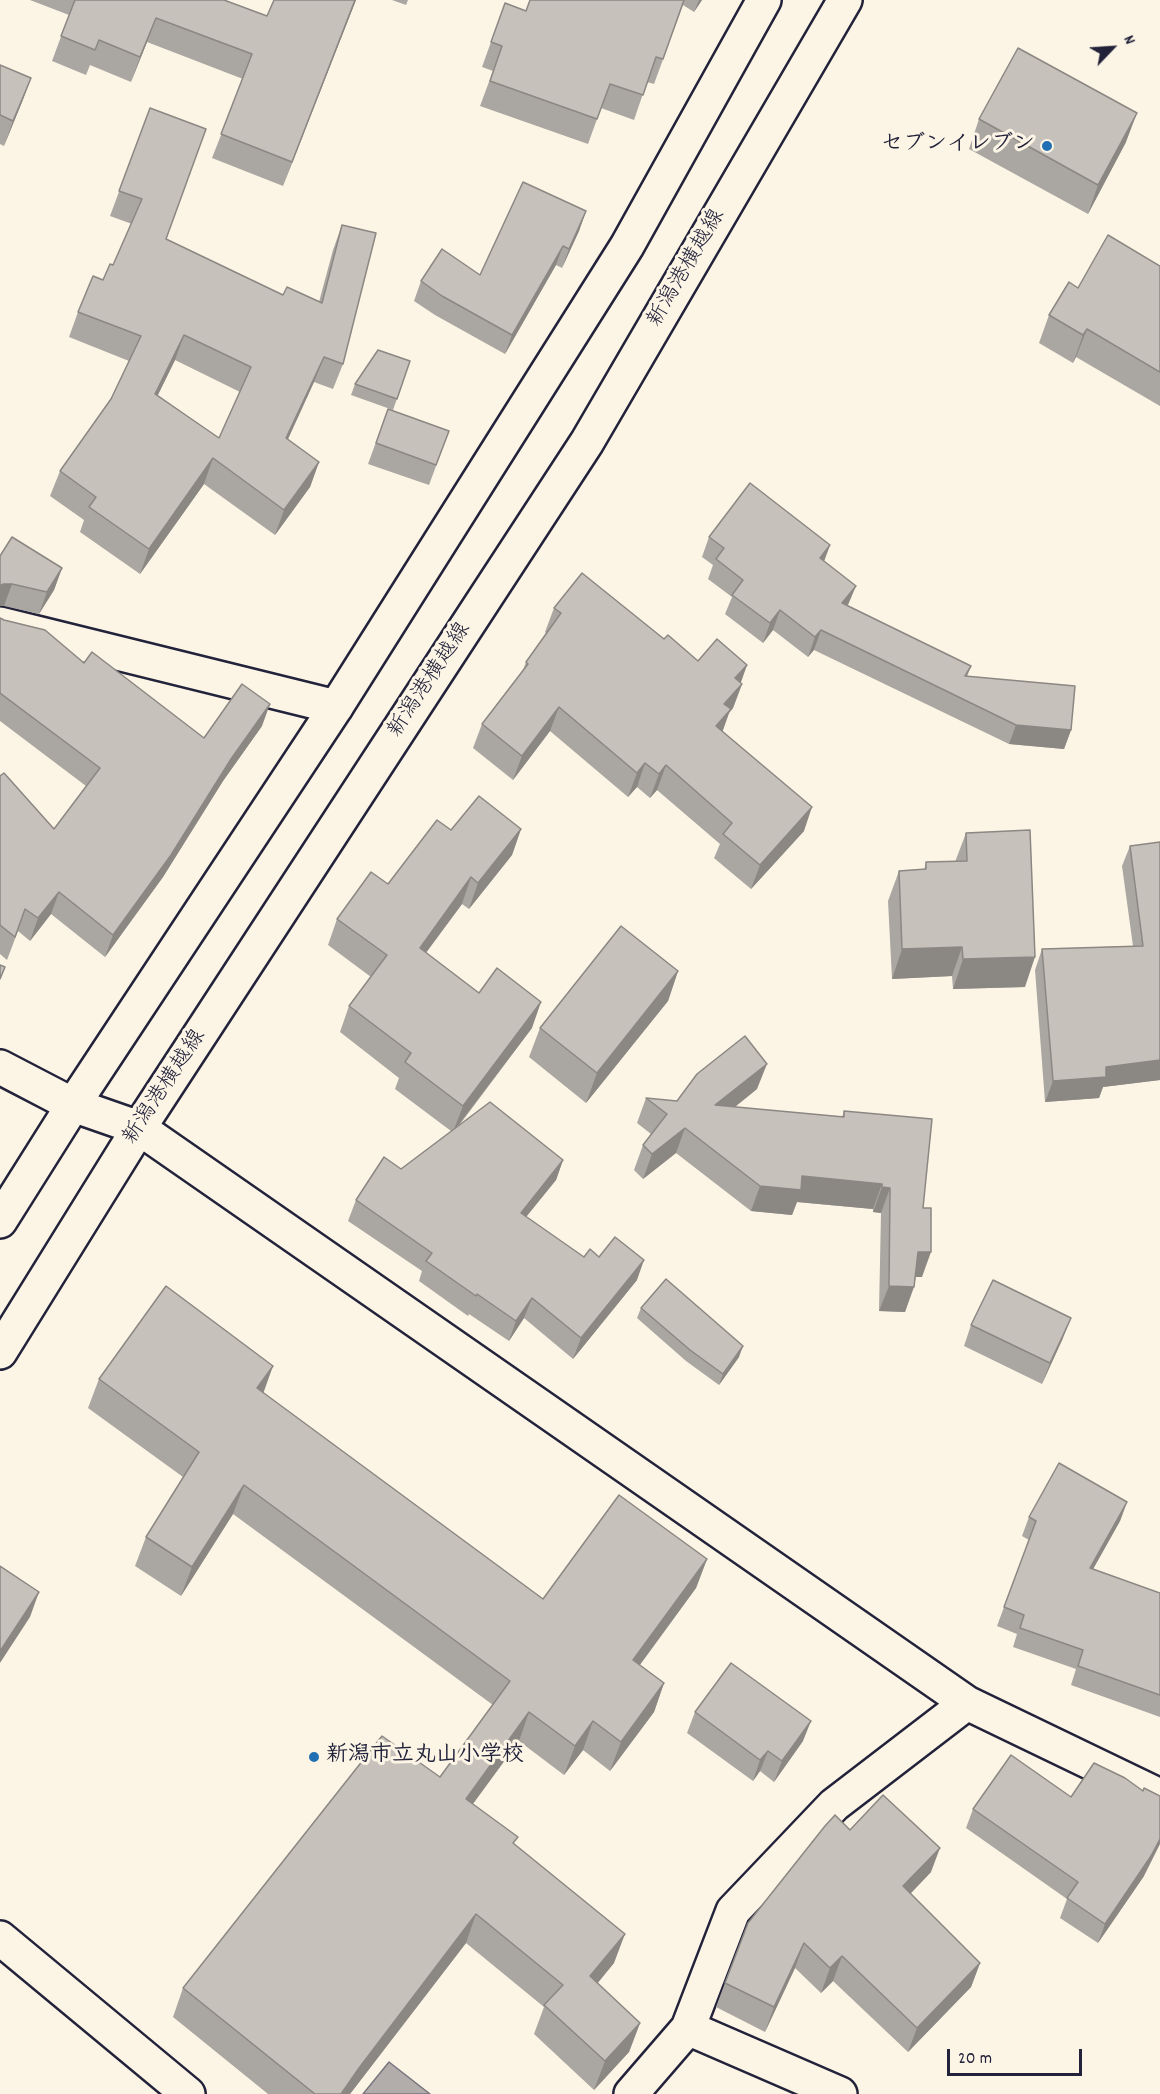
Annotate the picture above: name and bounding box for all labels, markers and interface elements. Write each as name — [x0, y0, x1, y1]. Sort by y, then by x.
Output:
north arrow — [1082, 18, 1142, 78]
text: N — [1117, 32, 1141, 49]
place label: セブンイレブン — [881, 133, 1035, 159]
marker: セブンイレブン — [1040, 139, 1054, 153]
street label: 新潟港横越線 — [644, 205, 732, 333]
street label: 新潟港横越線 — [384, 618, 478, 744]
street label: 新潟港横越線 — [119, 1025, 213, 1151]
place label: 新潟市立丸山小学校 — [326, 1744, 524, 1770]
marker: 新潟市立丸山小学校 — [307, 1750, 321, 1764]
scale bar — [950, 2037, 1085, 2075]
text: 20 m — [958, 2047, 992, 2072]

